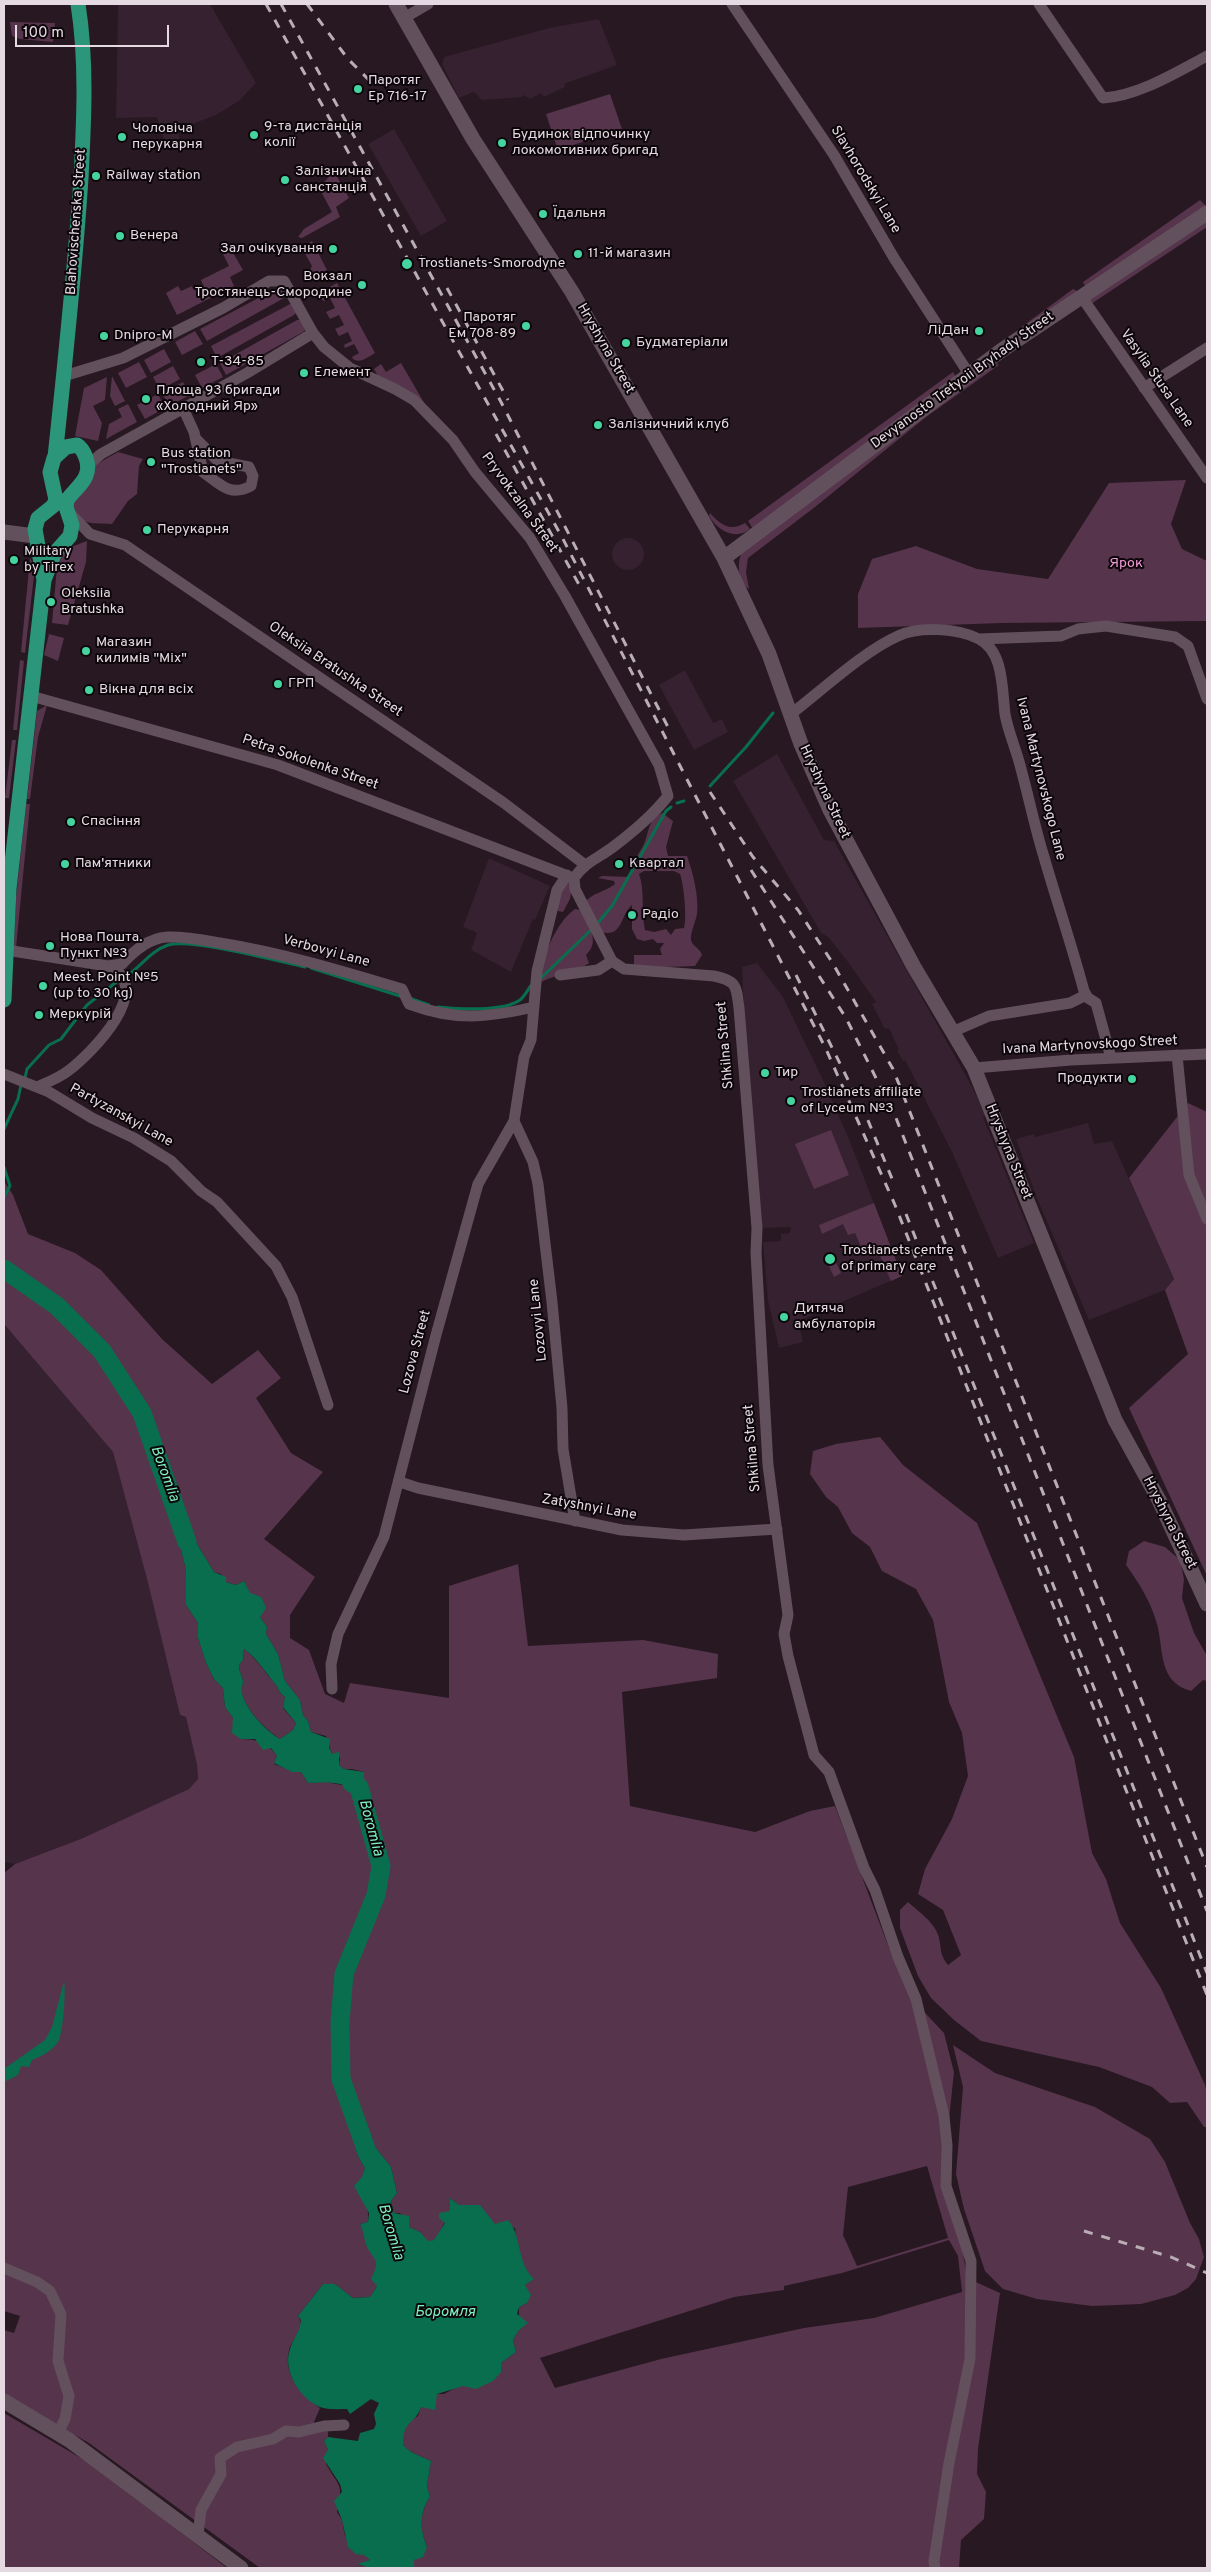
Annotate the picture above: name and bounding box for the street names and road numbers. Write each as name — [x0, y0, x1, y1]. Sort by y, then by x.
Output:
street label: Slavhorodskyi Lane — [826, 123, 904, 237]
street label: Blahovischenska Street — [64, 148, 90, 296]
street label: Hryshyna Street — [572, 301, 638, 397]
street label: Devyanosto Tretyoii Bryhady Street — [868, 309, 1058, 453]
street label: Vasylia Stusa Lane — [1116, 327, 1196, 431]
street label: Pryvokzalna Street — [477, 450, 561, 556]
street label: Oleksiia Bratushka Street — [265, 619, 405, 721]
street label: Ivana Martynovskogo Lane — [1012, 696, 1068, 862]
street label: Petra Sokolenka Street — [240, 732, 380, 794]
street label: Hryshyna Street — [795, 742, 853, 842]
street label: Verbovyi Lane — [281, 932, 371, 972]
street label: Shkilna Street — [714, 1000, 738, 1090]
street label: Ivana Martynovskogo Street — [1002, 1033, 1178, 1059]
street label: Partyzanskyi Lane — [66, 1081, 176, 1151]
street label: Hryshyna Street — [981, 1102, 1035, 1202]
street label: Lozovyi Lane — [526, 1278, 552, 1362]
street label: Lozova Street — [397, 1308, 435, 1396]
street label: Shkilna Street — [741, 1403, 765, 1493]
street label: Hryshyna Street — [1138, 1474, 1200, 1572]
street label: Zatyshnyi Lane — [540, 1491, 638, 1525]

